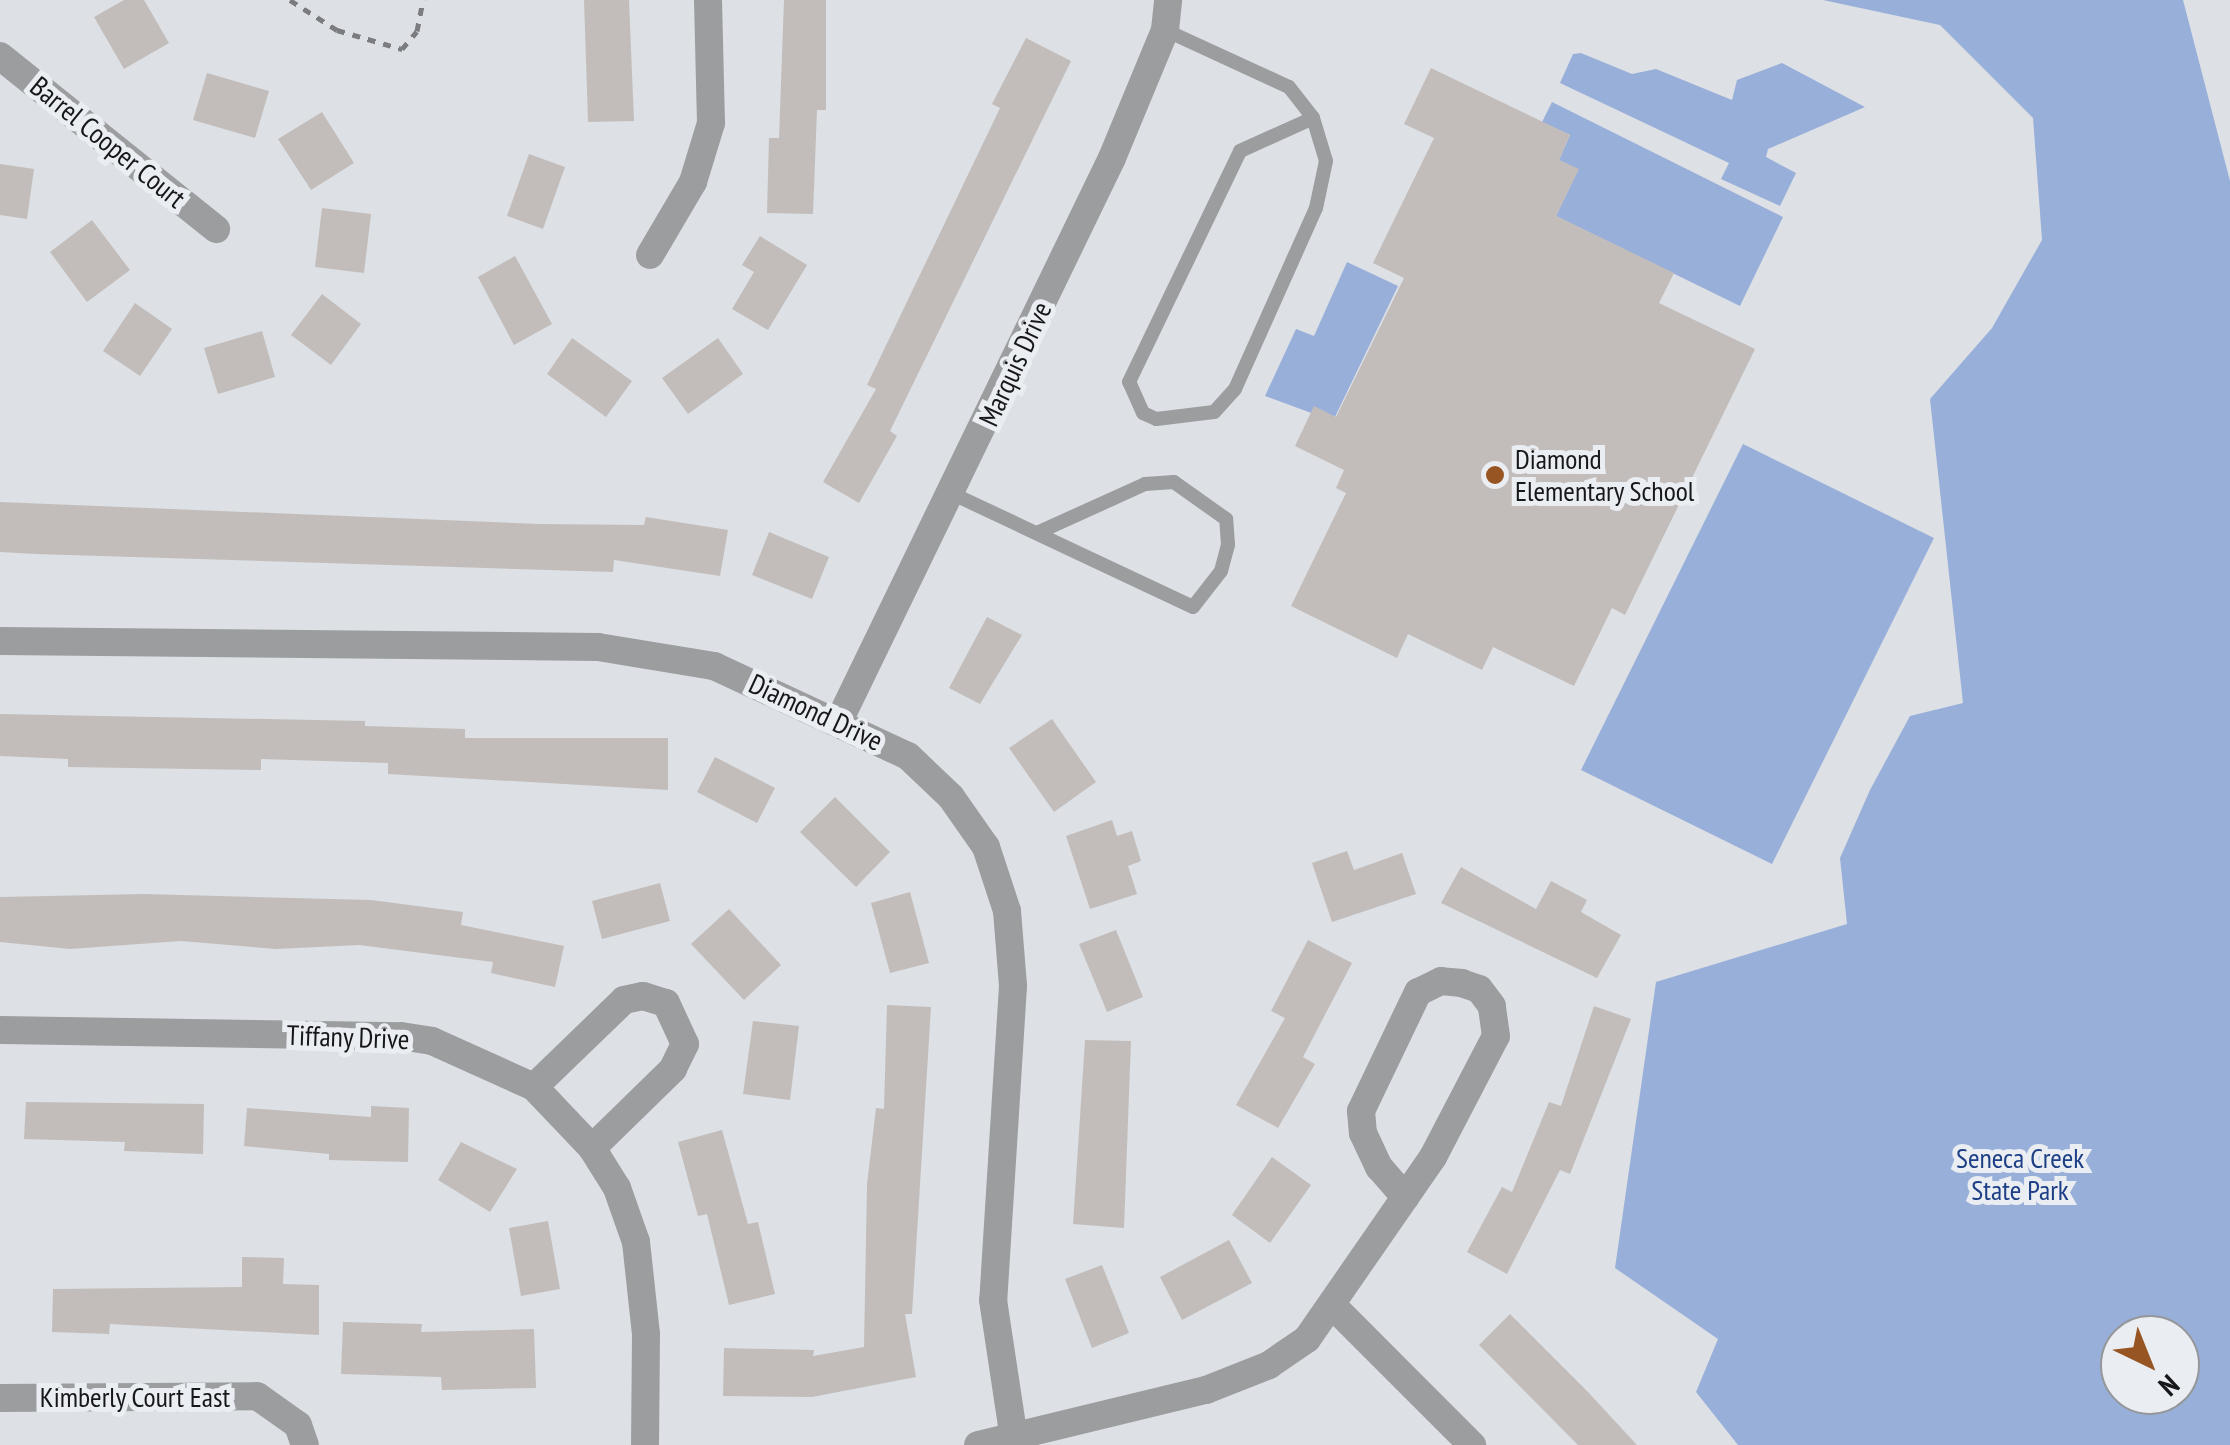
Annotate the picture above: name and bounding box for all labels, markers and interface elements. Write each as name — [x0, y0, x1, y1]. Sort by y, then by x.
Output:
street label: Barrel Cooper Court — [24, 69, 192, 215]
street label: Marquis Drive — [972, 296, 1058, 432]
place label: Diamond Elementary School — [1515, 442, 1695, 508]
marker: Diamond Elementary School — [1484, 464, 1506, 486]
street label: Diamond Drive — [744, 666, 888, 758]
street label: Tiffany Drive — [286, 1018, 410, 1056]
park label: Seneca Creek State Park — [1956, 1141, 2084, 1207]
north arrow — [2100, 1315, 2200, 1415]
text: N — [2151, 1367, 2188, 1405]
street label: Kimberly Court East — [39, 1380, 231, 1414]

